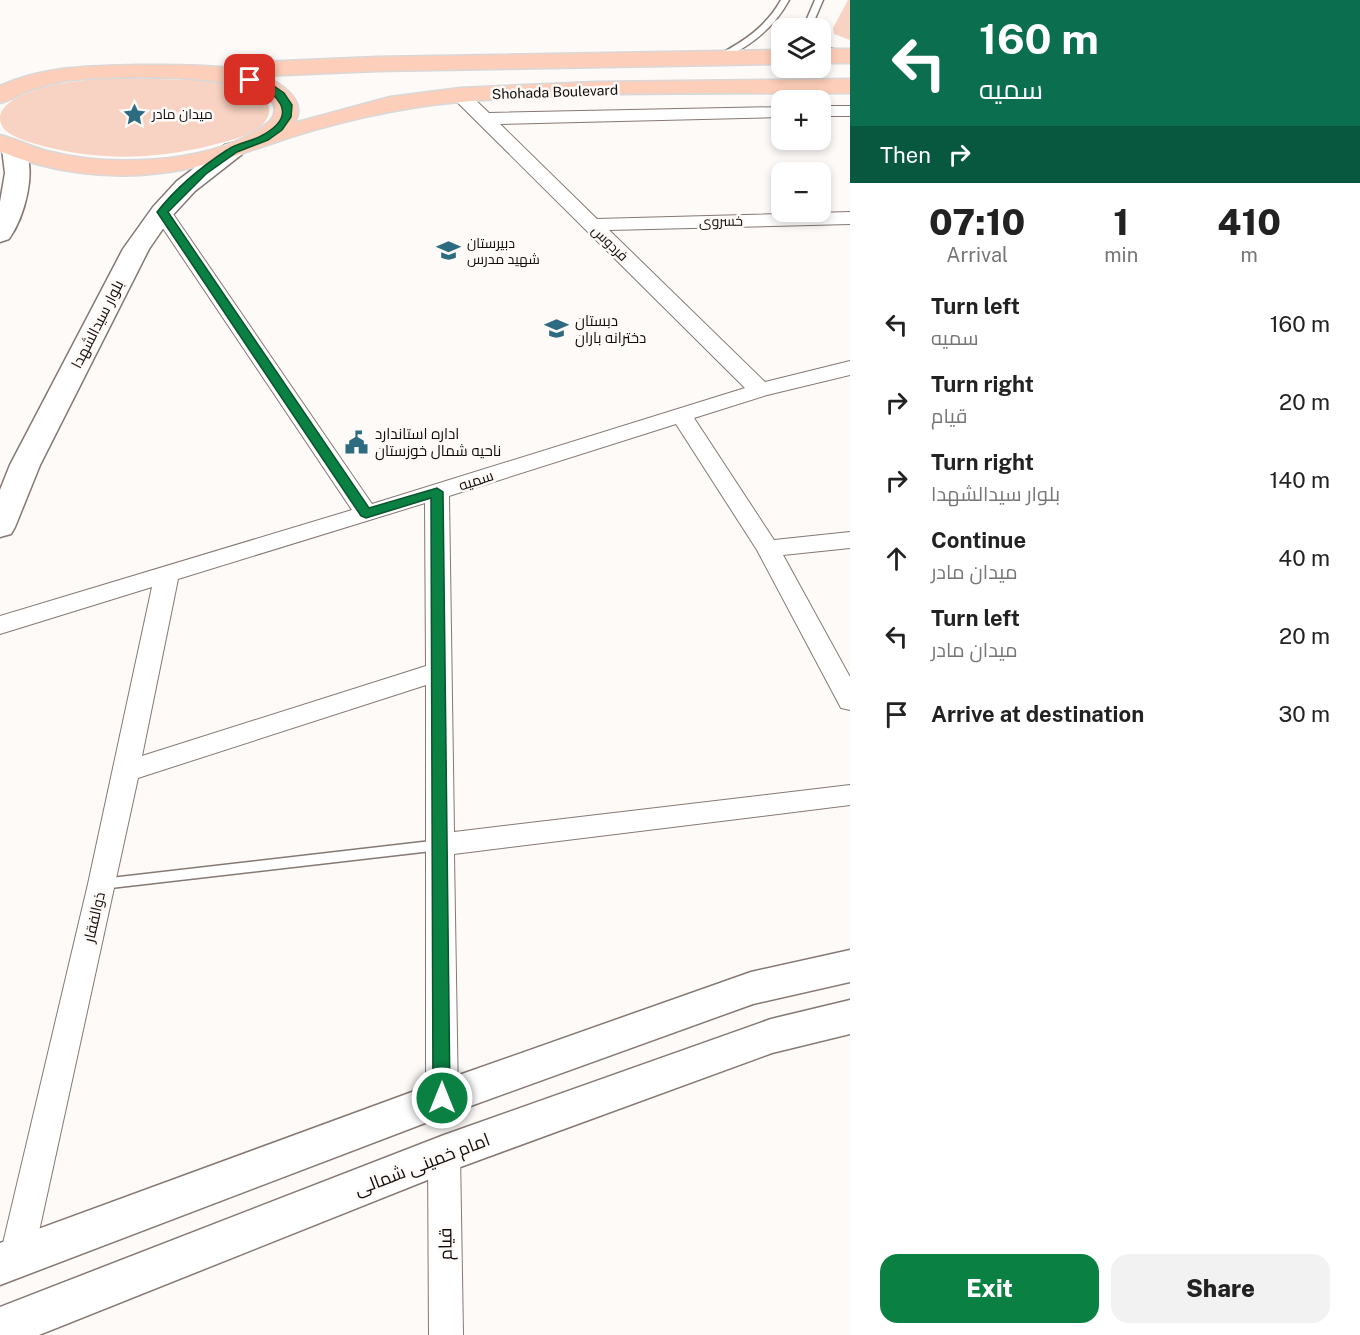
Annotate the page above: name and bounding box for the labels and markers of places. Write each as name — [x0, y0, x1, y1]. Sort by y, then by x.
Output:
pin — [224, 54, 275, 105]
place icon: میدان مادر — [121, 101, 147, 127]
place label: میدان مادر — [151, 106, 213, 122]
place label: دبیرستان شهید مدرس — [467, 235, 540, 267]
school or university icon: دبیرستان شهید مدرس — [436, 238, 462, 264]
place label: دبستان دخترانه باران — [575, 312, 646, 348]
school or university icon: دبستان دخترانه باران — [544, 316, 570, 342]
place label: اداره استاندارد ناحیه شمال خوزستان — [375, 425, 501, 461]
public building icon: اداره استاندارد ناحیه شمال خوزستان — [344, 429, 370, 455]

